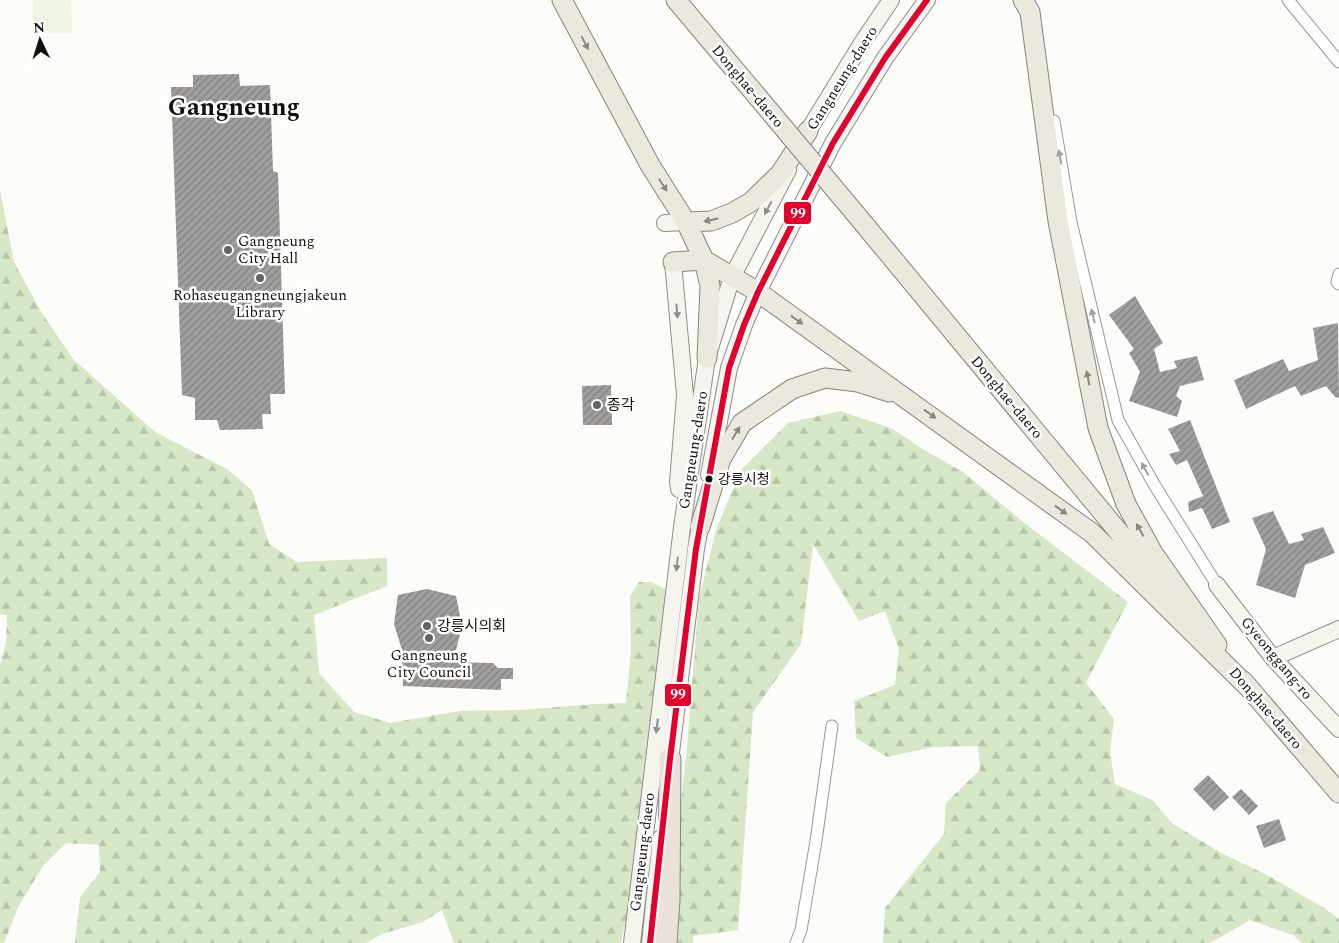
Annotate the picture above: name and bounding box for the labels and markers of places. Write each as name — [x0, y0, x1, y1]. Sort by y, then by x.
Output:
place label: Gangneung City Hall — [238, 230, 315, 270]
marker: Gangneung City Hall — [222, 244, 234, 256]
marker: Rohaseugangneungjakeun Library — [254, 272, 266, 284]
place label: Rohaseugangneungjakeun Library — [173, 284, 347, 324]
place label: 종각 — [607, 394, 635, 417]
marker: 종각 — [591, 399, 603, 411]
place label: 강릉시청 — [718, 469, 770, 490]
marker: 강릉시청 — [704, 474, 714, 484]
place label: 강릉시의회 — [437, 615, 506, 638]
marker: 강릉시의회 — [421, 620, 433, 632]
marker: Gangneung City Council — [423, 632, 435, 644]
place label: Gangneung City Council — [387, 644, 471, 684]

